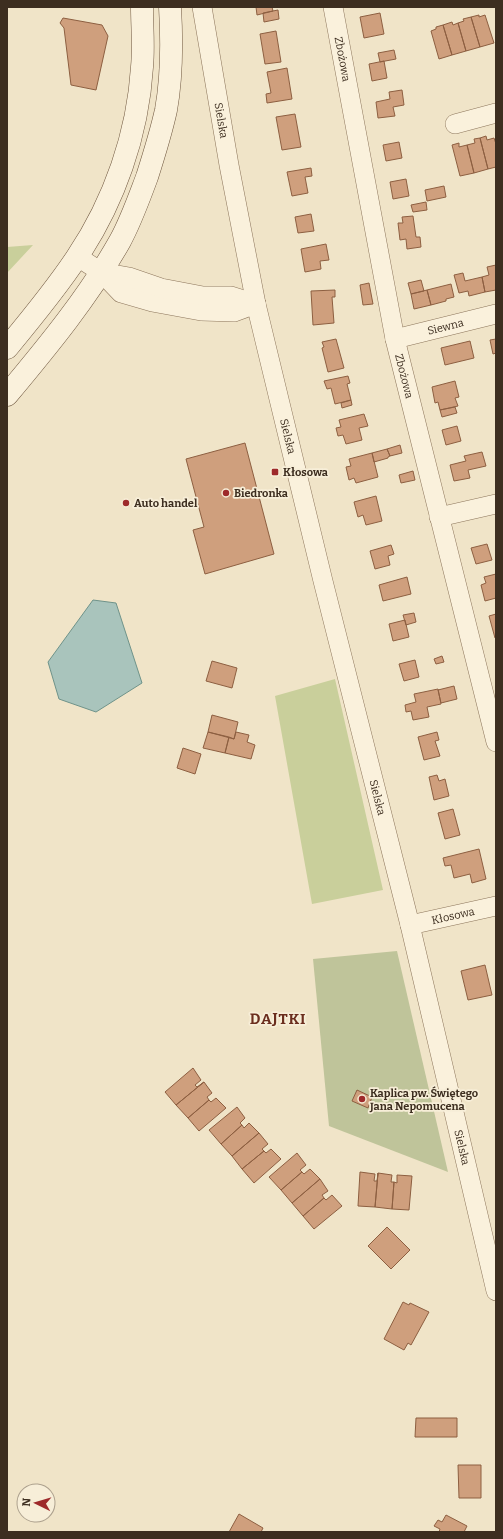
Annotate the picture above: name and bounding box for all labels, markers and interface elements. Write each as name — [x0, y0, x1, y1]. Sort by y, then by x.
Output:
street label: Zbożowa — [332, 36, 353, 83]
street label: Sielska — [211, 102, 230, 139]
street label: Siewna — [426, 316, 465, 338]
street label: Zbożowa — [392, 353, 416, 400]
street label: Sielska — [277, 417, 298, 455]
place label: Kłosowa — [283, 466, 329, 479]
marker: Kłosowa — [270, 467, 280, 477]
place label: Biedronka — [234, 487, 289, 500]
marker: Biedronka — [221, 488, 231, 498]
place label: Auto handel — [134, 497, 198, 510]
marker: Auto handel — [121, 498, 131, 508]
street label: Sielska — [367, 778, 388, 816]
street label: Kłosowa — [430, 905, 476, 927]
district label: DAJTKI — [250, 1010, 306, 1028]
place label: Kaplica pw. Świętego Jana Nepomucena — [369, 1086, 478, 1113]
marker: Kaplica pw. Świętego Jana Nepomucena — [357, 1094, 367, 1104]
street label: Sielska — [451, 1128, 472, 1166]
north arrow — [16, 1483, 56, 1523]
text: N — [20, 1497, 33, 1507]

